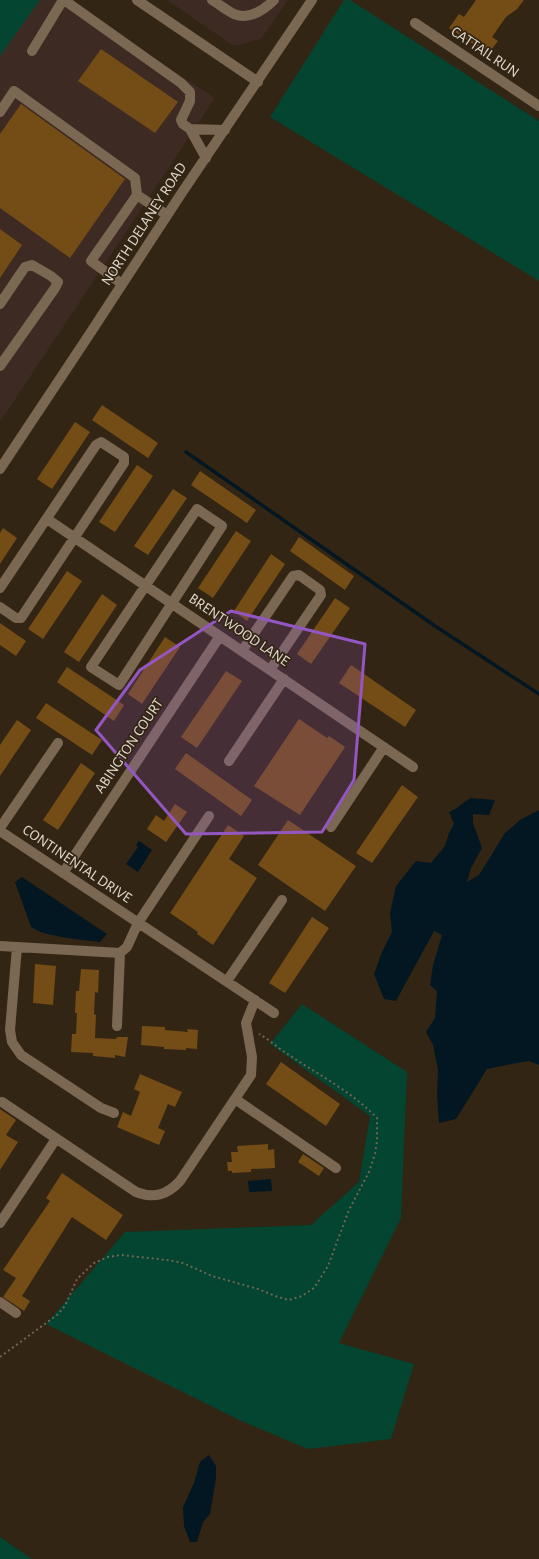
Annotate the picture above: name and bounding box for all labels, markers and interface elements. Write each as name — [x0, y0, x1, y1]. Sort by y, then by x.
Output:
street label: CATTAIL RUN — [448, 24, 522, 80]
street label: NORTH DELANEY ROAD — [99, 160, 189, 288]
street label: BRENTWOOD LANE — [186, 591, 292, 669]
street label: ABINGTON COURT — [92, 695, 166, 796]
street label: CONTINENTAL DRIVE — [20, 822, 134, 906]

